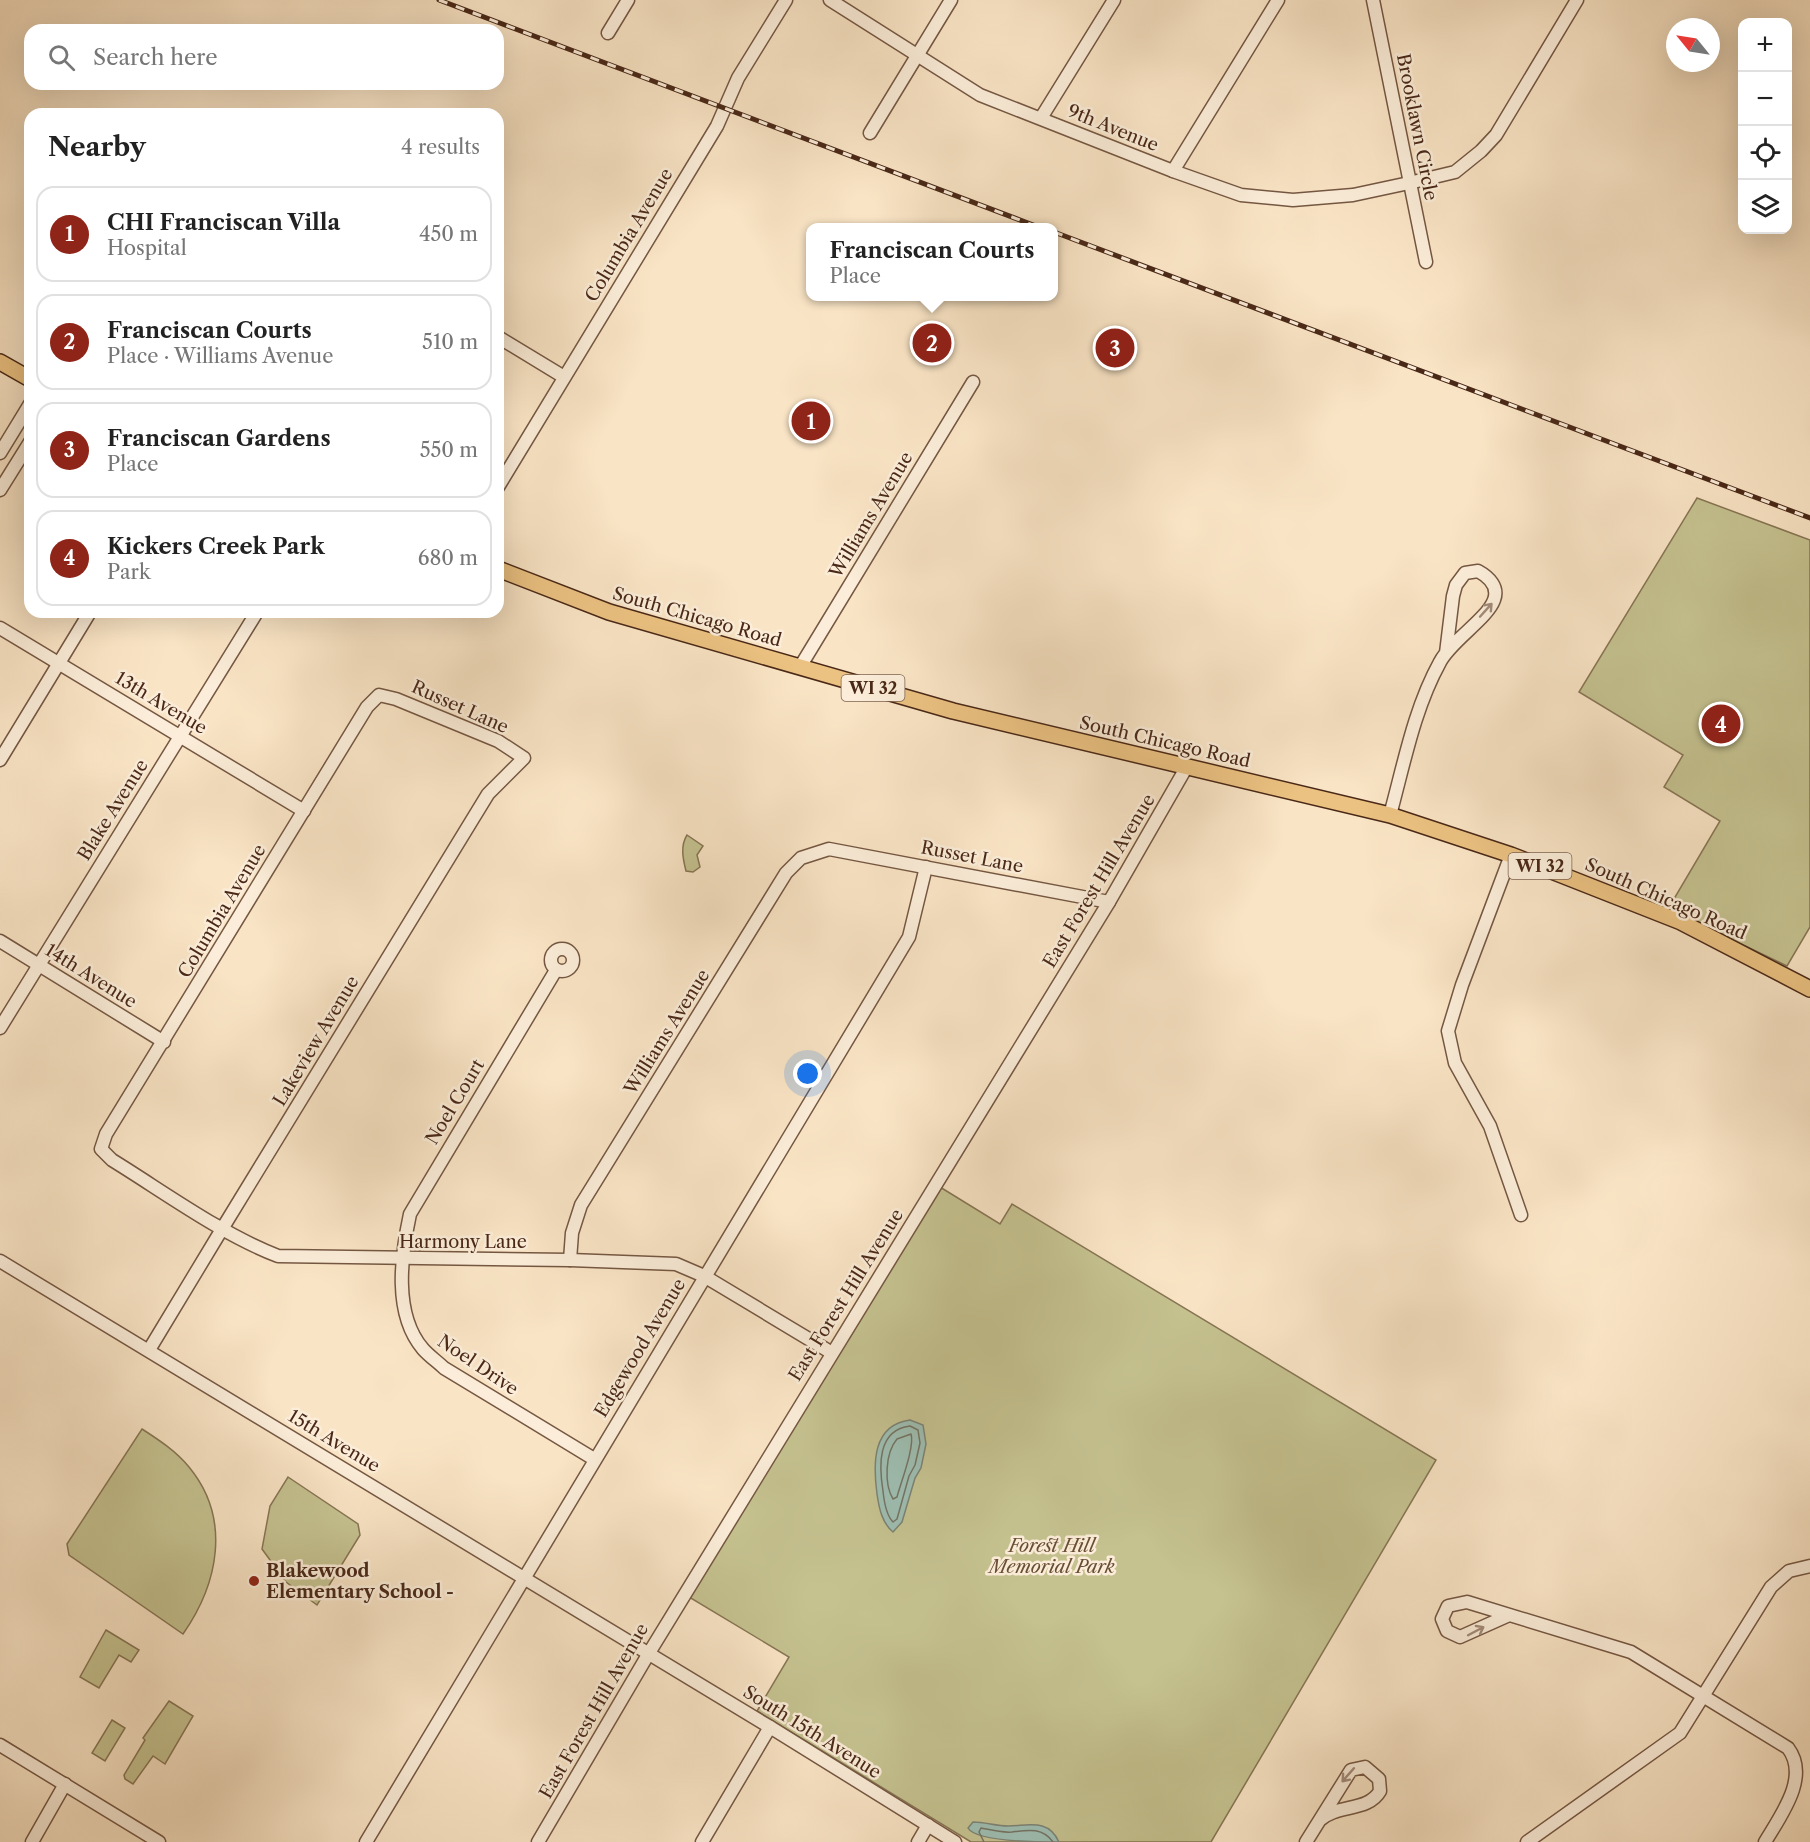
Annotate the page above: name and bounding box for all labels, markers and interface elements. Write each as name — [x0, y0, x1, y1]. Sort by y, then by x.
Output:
north arrow — [1666, 18, 1720, 72]
map controls — [1738, 18, 1792, 234]
button: + — [1738, 18, 1792, 72]
search box — [24, 24, 504, 90]
icon: search — [45, 41, 78, 74]
text: Search here — [93, 44, 218, 71]
street label: Brooklawn Circle — [1392, 52, 1442, 202]
button: − — [1738, 72, 1792, 126]
street label: 9th Avenue — [1064, 100, 1162, 156]
button: locate — [1738, 126, 1792, 180]
text: Nearby — [48, 131, 146, 163]
text: 4 results — [401, 135, 480, 159]
street label: Columbia Avenue — [580, 164, 678, 306]
button: layers — [1738, 180, 1792, 234]
text: CHI Franciscan Villa — [107, 209, 340, 236]
text: 1 — [65, 222, 74, 246]
text: 450 m — [419, 222, 478, 246]
popup — [806, 223, 1058, 301]
text: Hospital — [107, 236, 187, 260]
text: Franciscan Courts — [830, 237, 1034, 264]
text: Place — [830, 264, 881, 288]
text: Franciscan Courts — [107, 317, 312, 344]
pin: 2 — [912, 320, 952, 366]
pin: 3 — [1096, 326, 1134, 370]
text: 2 — [64, 330, 75, 354]
text: 510 m — [422, 330, 478, 354]
text: Place · Williams Avenue — [107, 344, 333, 368]
pin: 1 — [792, 398, 830, 444]
text: Franciscan Gardens — [107, 425, 331, 452]
text: 3 — [64, 438, 75, 462]
text: 550 m — [420, 438, 478, 462]
street label: Williams Avenue — [824, 448, 917, 583]
text: Place — [107, 452, 158, 476]
text: Kickers Creek Park — [107, 533, 325, 560]
text: 4 — [64, 546, 75, 570]
text: 680 m — [418, 546, 478, 570]
text: Park — [107, 560, 150, 584]
street label: South Chicago Road — [610, 582, 784, 652]
one-way arrow — [1480, 602, 1493, 618]
street label: 13th Avenue — [111, 667, 211, 739]
road number: WI 32 — [842, 675, 904, 701]
street label: Russet Lane — [408, 676, 512, 738]
pin: 4 — [1702, 702, 1740, 746]
street label: South Chicago Road — [1077, 712, 1253, 772]
street label: Blake Avenue — [73, 755, 153, 865]
street label: East Forest Hill Avenue — [1038, 790, 1160, 972]
street label: Russet Lane — [919, 836, 1025, 878]
street label: Columbia Avenue — [173, 840, 271, 982]
road number: WI 32 — [1508, 853, 1572, 879]
street label: South Chicago Road — [1582, 853, 1750, 945]
street label: 14th Avenue — [41, 939, 141, 1013]
street label: Williams Avenue — [619, 965, 714, 1100]
street label: Lakeview Avenue — [268, 972, 364, 1110]
street label: Noel Court — [421, 1055, 489, 1149]
your location — [793, 1059, 822, 1088]
street label: East Forest Hill Avenue — [784, 1205, 908, 1385]
street label: Harmony Lane — [399, 1231, 527, 1253]
street label: Edgewood Avenue — [590, 1275, 690, 1421]
street label: Noel Drive — [434, 1330, 522, 1400]
street label: 15th Avenue — [284, 1405, 384, 1477]
park label: Forest Hill Memorial Park — [987, 1535, 1115, 1578]
place label: Blakewood Elementary School - — [266, 1560, 454, 1603]
marker: Blakewood Elementary School - — [247, 1574, 261, 1588]
street label: East Forest Hill Avenue — [535, 1619, 653, 1803]
one-way arrow — [1467, 1625, 1484, 1637]
street label: South 15th Avenue — [739, 1681, 885, 1783]
one-way arrow — [1342, 1767, 1355, 1783]

